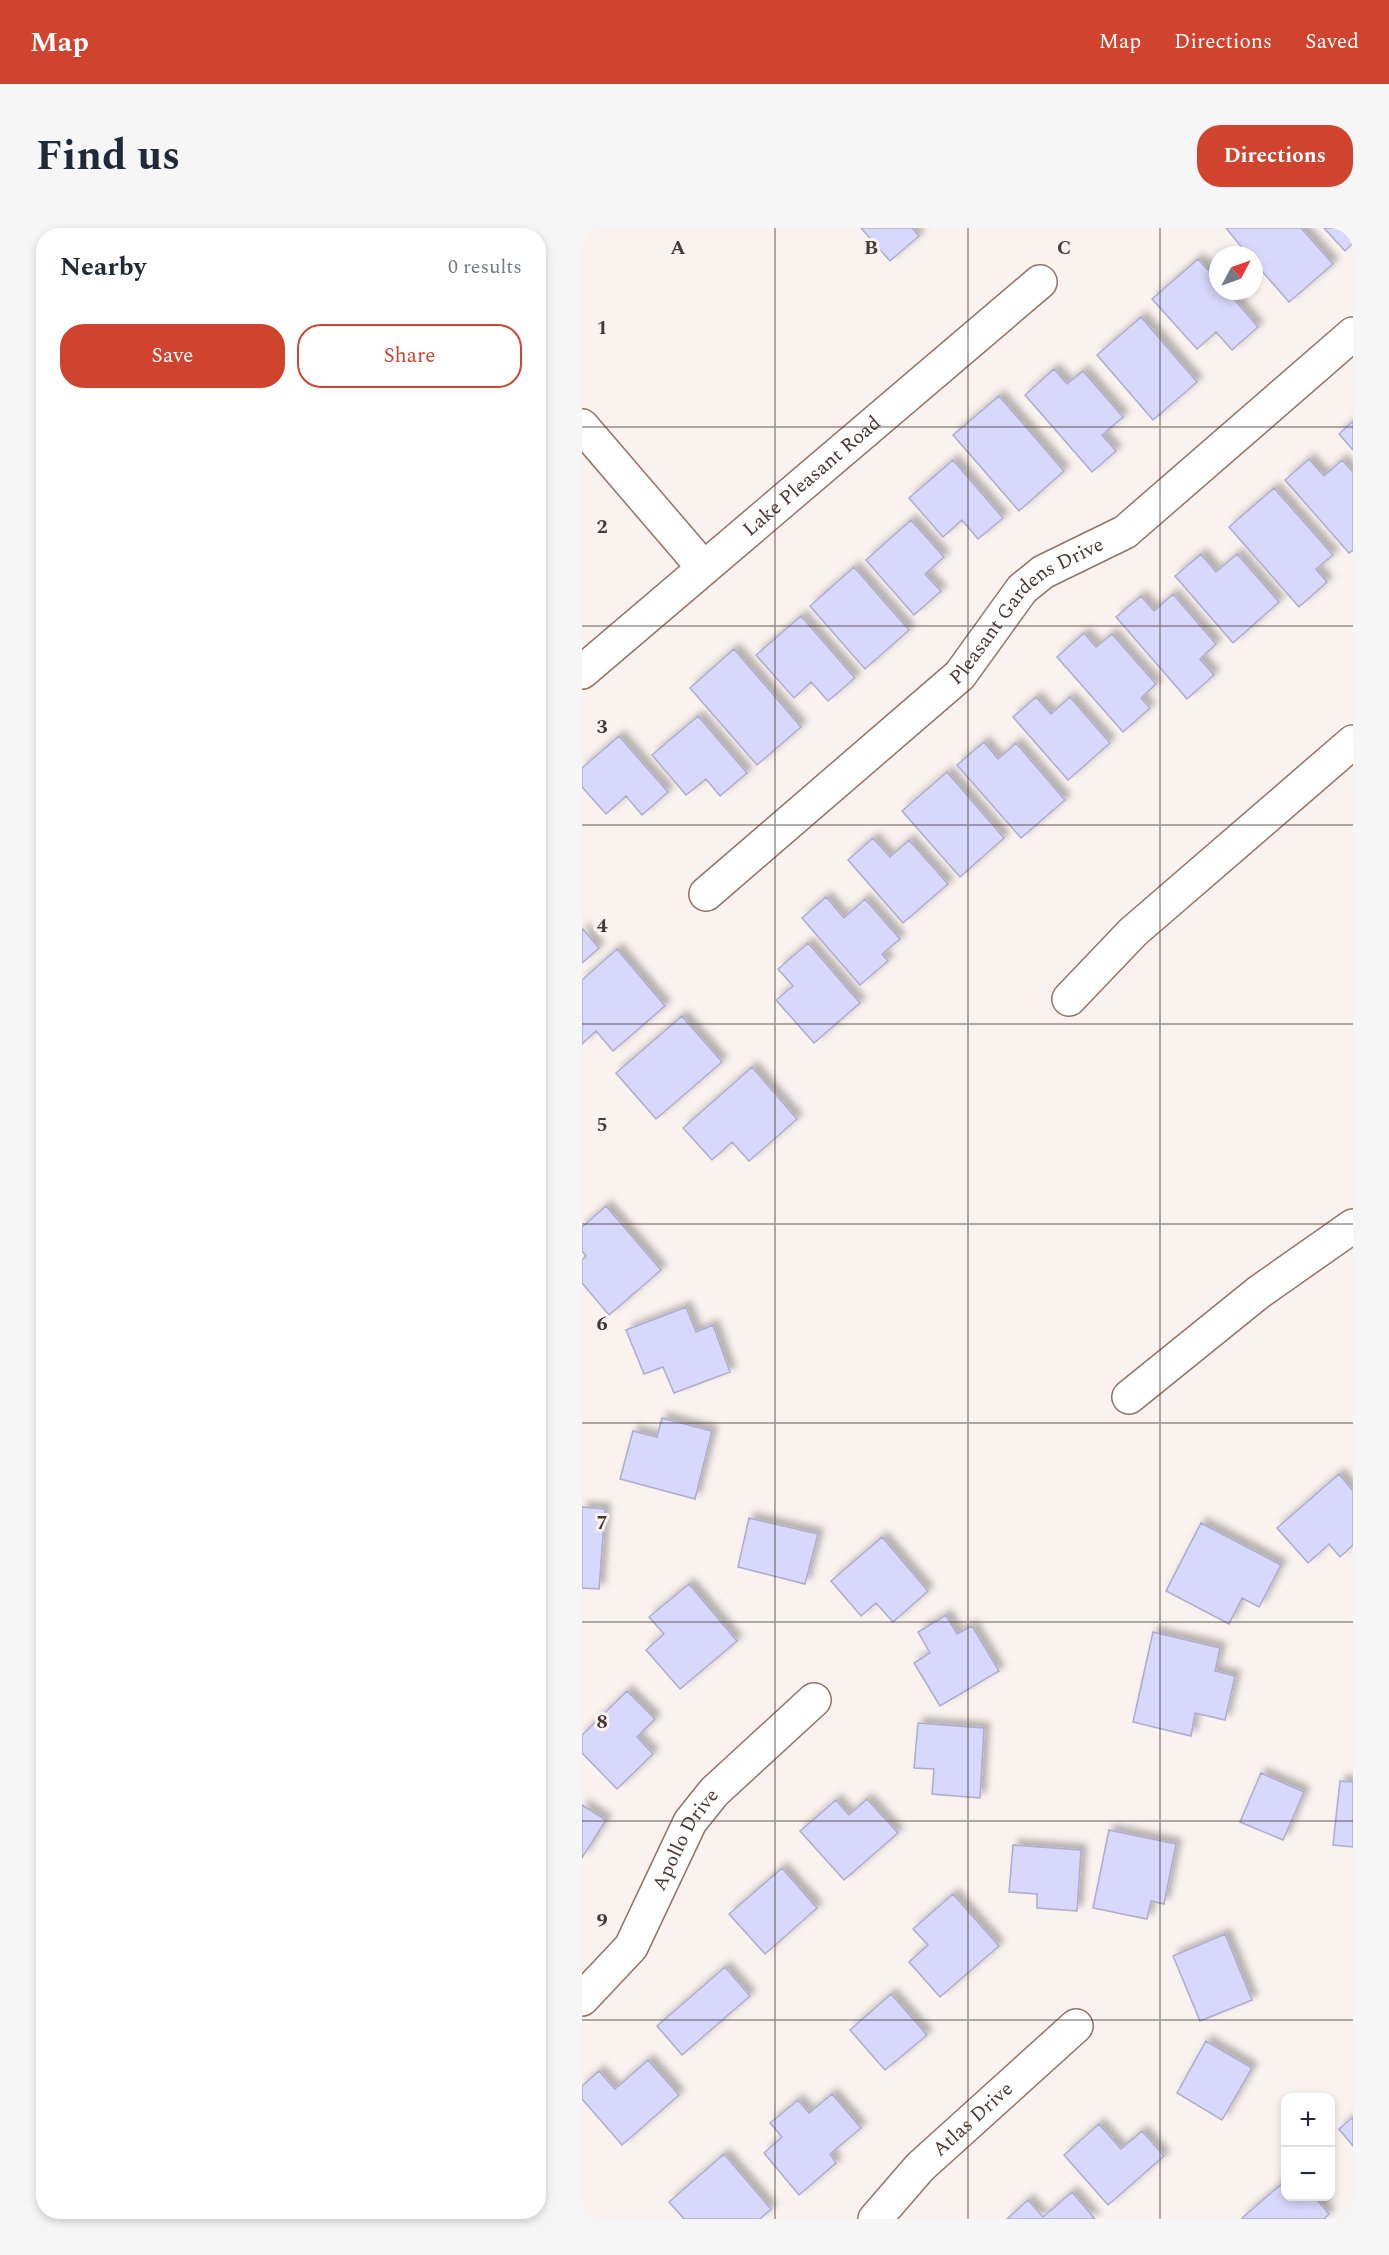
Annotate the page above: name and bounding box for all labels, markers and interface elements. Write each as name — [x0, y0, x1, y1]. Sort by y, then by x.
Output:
text: Map — [30, 21, 89, 64]
text: Map — [1099, 26, 1141, 58]
text: Directions — [1174, 26, 1272, 58]
text: Saved — [1305, 26, 1359, 58]
text: Find us — [36, 125, 180, 188]
button: Directions — [1197, 125, 1353, 187]
text: A — [670, 233, 686, 263]
text: B — [864, 233, 878, 263]
text: C — [1057, 233, 1071, 263]
north arrow — [1209, 246, 1263, 300]
text: Nearby — [60, 247, 146, 287]
text: 0 results — [448, 252, 522, 282]
text: 1 — [596, 313, 608, 343]
button: Save — [60, 324, 285, 388]
button: Share — [297, 324, 522, 388]
street label: Lake Pleasant Road — [736, 409, 888, 544]
text: 2 — [596, 512, 608, 542]
street label: Pleasant Gardens Drive — [943, 530, 1109, 693]
text: 3 — [596, 712, 608, 742]
text: 4 — [596, 911, 608, 941]
text: 5 — [596, 1110, 608, 1140]
text: 6 — [596, 1309, 608, 1339]
text: 7 — [596, 1508, 608, 1538]
text: 8 — [596, 1707, 608, 1737]
street label: Apollo Drive — [645, 1782, 726, 1896]
text: 9 — [596, 1906, 608, 1936]
street label: Atlas Drive — [926, 2075, 1020, 2164]
map controls — [1281, 2093, 1335, 2201]
button: + — [1281, 2093, 1335, 2147]
button: − — [1281, 2147, 1335, 2201]

